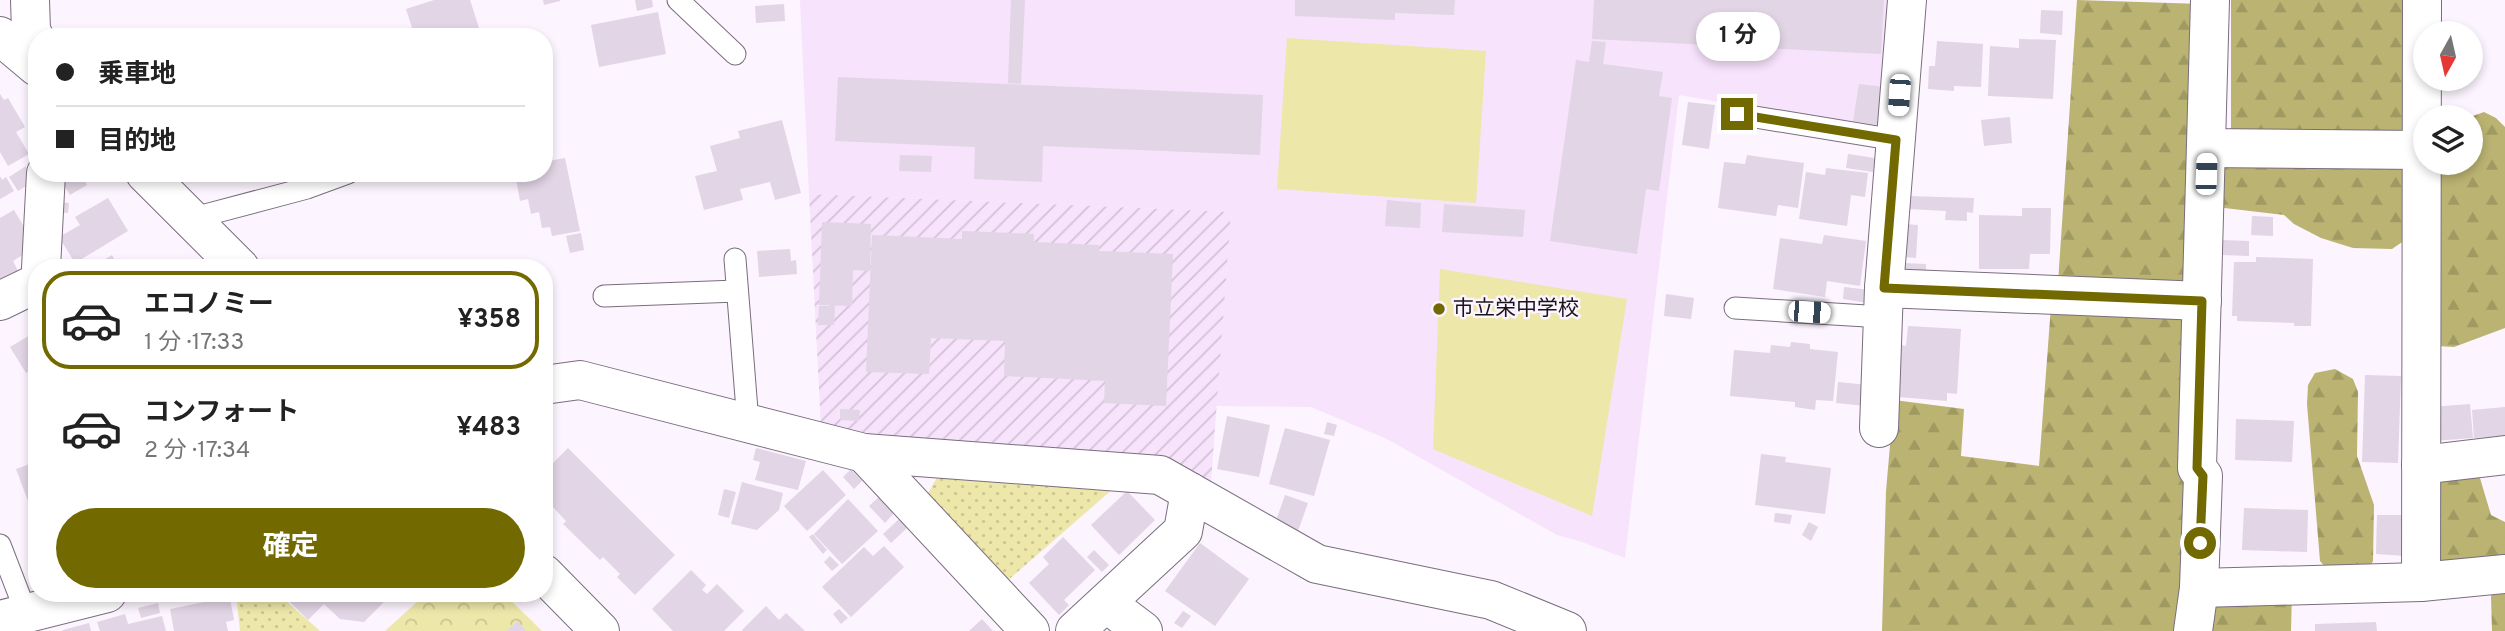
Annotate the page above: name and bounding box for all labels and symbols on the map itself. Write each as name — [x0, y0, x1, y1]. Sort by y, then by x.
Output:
callout: 1 分 — [1695, 12, 1779, 61]
north arrow — [2413, 21, 2483, 91]
car — [1888, 73, 1911, 117]
route end — [1721, 98, 1753, 130]
car — [2195, 153, 2218, 195]
place label: 市立栄中学校 — [1453, 296, 1579, 323]
car — [1788, 300, 1831, 324]
marker: 市立栄中学校 — [1431, 301, 1447, 317]
route start — [2184, 527, 2216, 559]

